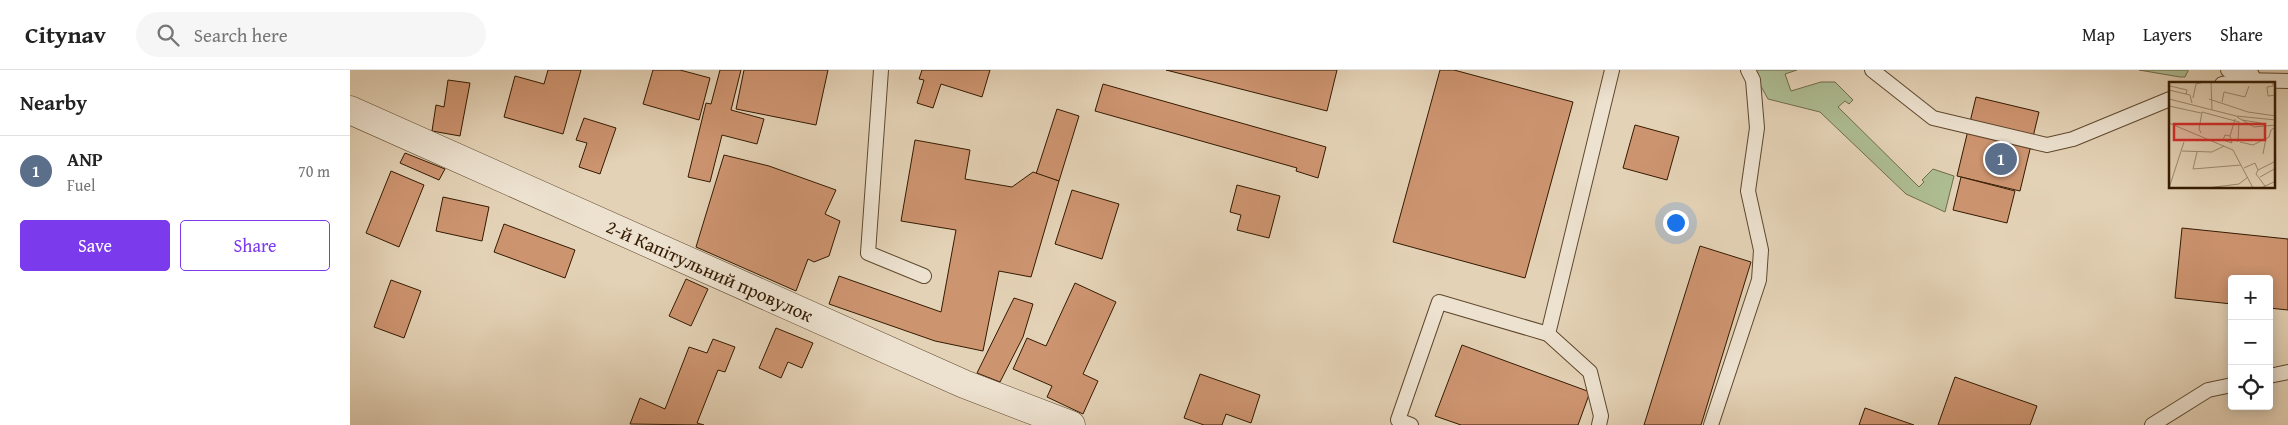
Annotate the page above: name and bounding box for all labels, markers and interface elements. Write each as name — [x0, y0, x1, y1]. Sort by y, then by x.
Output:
search box — [136, 12, 486, 57]
text: Citynav — [25, 17, 106, 52]
icon: search — [154, 21, 182, 49]
text: Search here — [194, 21, 288, 49]
text: Map — [2082, 21, 2115, 48]
text: Layers — [2143, 21, 2192, 48]
text: Share — [2220, 21, 2263, 48]
inset map — [2169, 82, 2276, 189]
text: Nearby — [20, 87, 87, 118]
pin: 1 — [1985, 140, 2017, 178]
text: ANP — [67, 145, 103, 173]
text: 1 — [32, 159, 40, 183]
text: 70 m — [298, 159, 330, 183]
text: Fuel — [67, 173, 95, 197]
your location — [1663, 210, 1689, 236]
street label: 2-й Капітульний провулок — [602, 212, 818, 329]
button: Save — [20, 220, 170, 271]
button: Share — [180, 220, 330, 271]
map controls — [2228, 275, 2273, 410]
button: + — [2228, 275, 2273, 320]
button: − — [2228, 320, 2273, 365]
button: locate — [2228, 365, 2273, 410]

